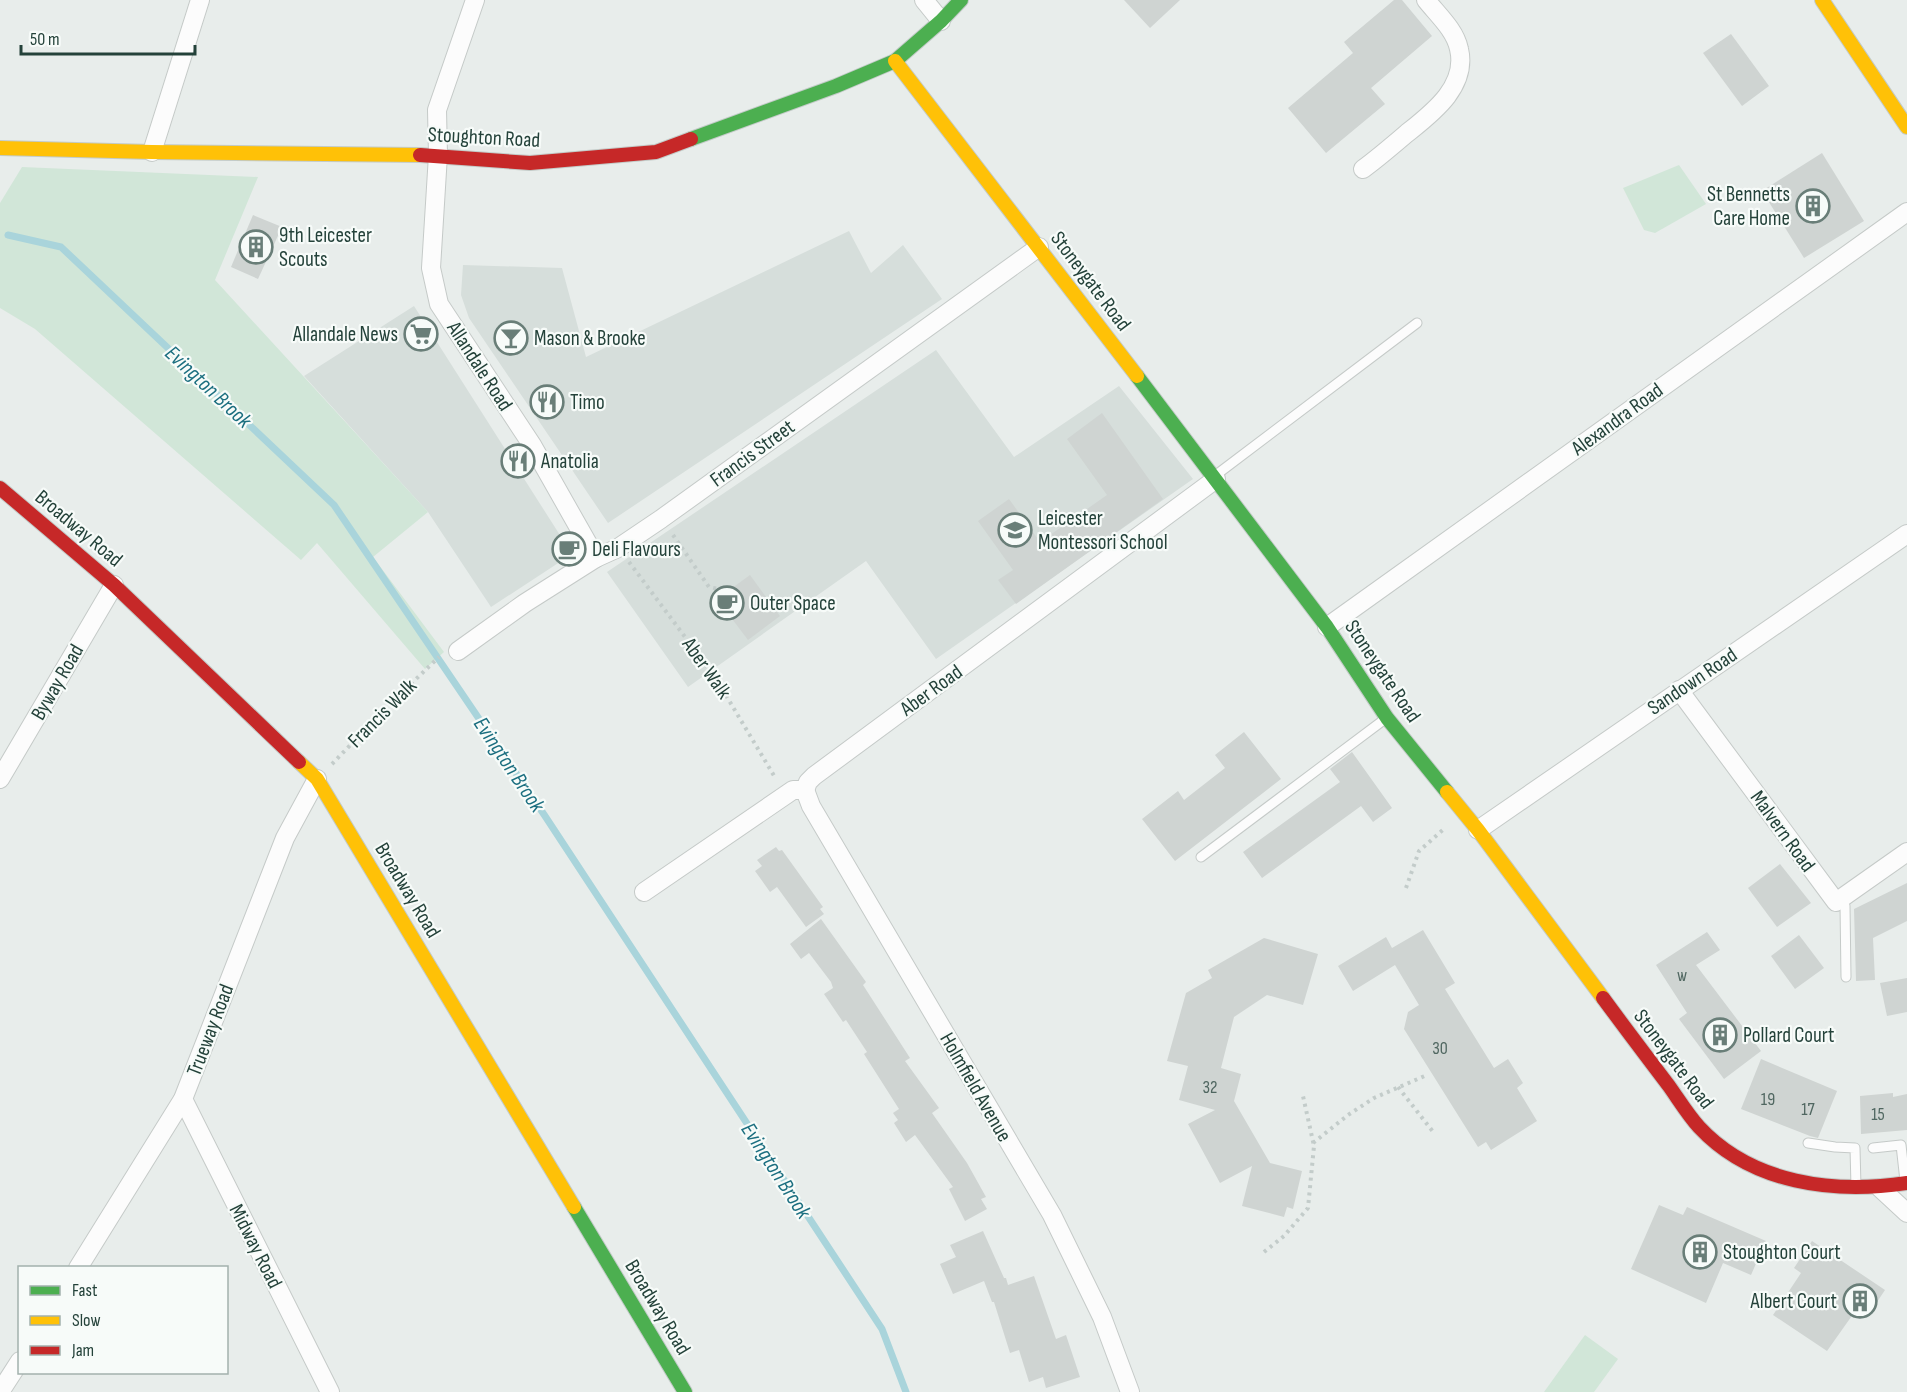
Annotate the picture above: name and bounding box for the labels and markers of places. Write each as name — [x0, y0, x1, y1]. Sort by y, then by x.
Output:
place label: St Bennetts Care Home — [1707, 182, 1790, 231]
building icon: St Bennetts Care Home — [1795, 188, 1831, 224]
place label: 9th Leicester Scouts — [279, 223, 372, 272]
building icon: 9th Leicester Scouts — [238, 229, 274, 265]
supermarket icon: Allandale News — [403, 316, 439, 352]
bar icon: Mason & Brooke — [493, 320, 529, 356]
place label: Allandale News — [292, 322, 398, 347]
place label: Mason & Brooke — [534, 326, 646, 351]
restaurant icon: Timo — [529, 384, 565, 420]
place label: Timo — [570, 390, 605, 415]
restaurant icon: Anatolia — [500, 443, 536, 479]
place label: Anatolia — [540, 449, 599, 474]
place label: Leicester Montessori School — [1038, 506, 1168, 555]
school or university icon: Leicester Montessori School — [997, 512, 1033, 548]
cafe icon: Deli Flavours — [551, 531, 587, 567]
place label: Deli Flavours — [592, 537, 681, 562]
cafe icon: Outer Space — [709, 585, 745, 621]
place label: Outer Space — [750, 591, 836, 616]
building icon: Pollard Court — [1702, 1017, 1738, 1053]
place label: Pollard Court — [1743, 1023, 1834, 1048]
building icon: Stoughton Court — [1682, 1234, 1718, 1270]
place label: Stoughton Court — [1723, 1240, 1841, 1265]
building icon: Albert Court — [1842, 1283, 1878, 1319]
place label: Albert Court — [1749, 1289, 1837, 1314]

